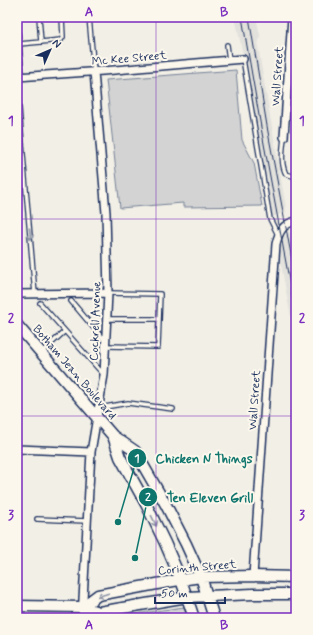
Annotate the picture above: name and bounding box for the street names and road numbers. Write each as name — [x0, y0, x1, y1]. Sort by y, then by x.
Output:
street label: Wall Street — [268, 46, 288, 107]
street label: Mc Kee Street — [91, 48, 167, 70]
street label: Cockrell Avenue — [87, 281, 105, 361]
street label: Botham Jean Boulevard — [29, 322, 120, 423]
street label: Wall Street — [245, 370, 265, 431]
street label: Corinth Street — [157, 557, 237, 579]

